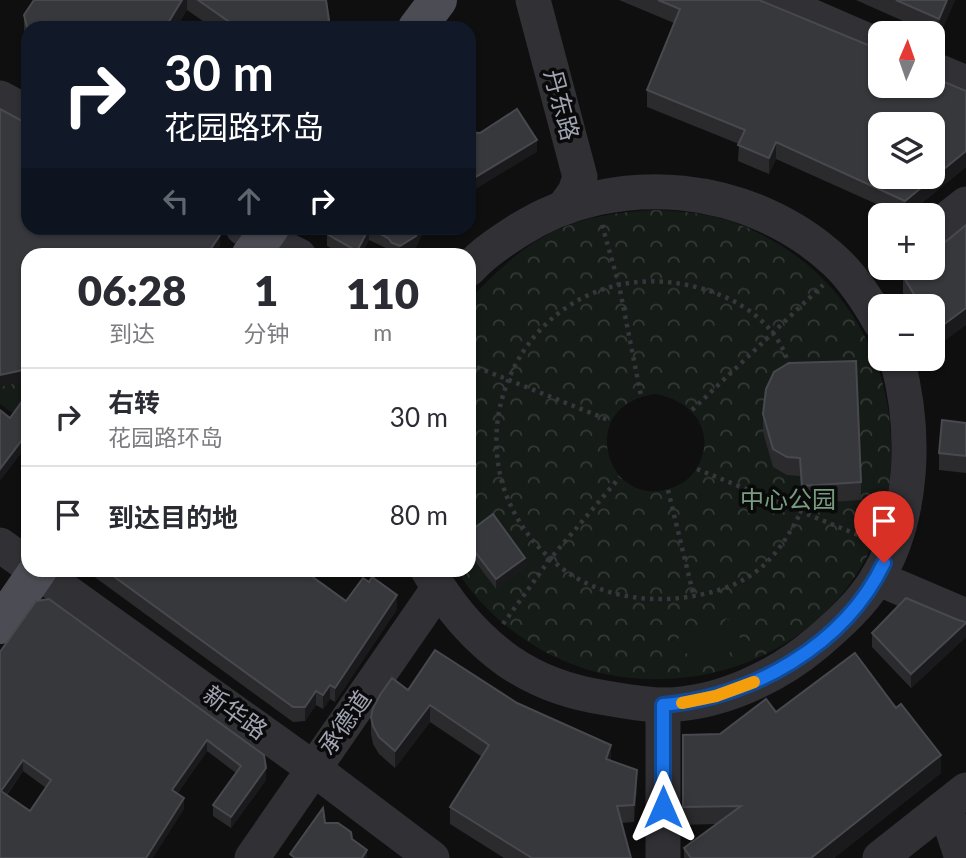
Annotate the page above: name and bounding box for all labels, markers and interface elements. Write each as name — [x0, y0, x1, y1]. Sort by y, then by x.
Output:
north arrow — [868, 21, 945, 98]
map controls — [868, 21, 945, 371]
text: 30 m — [164, 43, 274, 101]
icon: right — [49, 49, 140, 140]
street label: 丹东路 — [539, 66, 586, 143]
text: 花园路环岛 — [164, 107, 324, 146]
button: layers — [868, 112, 945, 189]
icon: left — [157, 182, 195, 220]
icon: ahead — [230, 182, 268, 220]
icon: right — [303, 182, 341, 220]
button: + — [868, 203, 945, 280]
text: 06:28 — [78, 265, 186, 315]
text: 1 — [254, 265, 278, 315]
text: 110 — [346, 268, 419, 318]
button: − — [868, 294, 945, 371]
text: m — [373, 318, 392, 346]
text: 到达 — [109, 319, 155, 347]
text: 分钟 — [243, 319, 289, 347]
text: 右转 — [108, 386, 160, 418]
icon: right — [49, 398, 87, 436]
text: 30 m — [390, 401, 448, 433]
text: 花园路环岛 — [108, 423, 223, 451]
park label: 中心公园 — [740, 484, 836, 513]
pin — [854, 491, 914, 563]
icon: arrive — [49, 496, 87, 534]
text: 80 m — [390, 499, 448, 531]
text: 到达目的地 — [108, 501, 238, 533]
icon: arrive — [865, 502, 903, 540]
street label: 新华路 — [198, 679, 274, 745]
street label: 承德道 — [311, 684, 376, 760]
position arrow — [626, 770, 700, 844]

